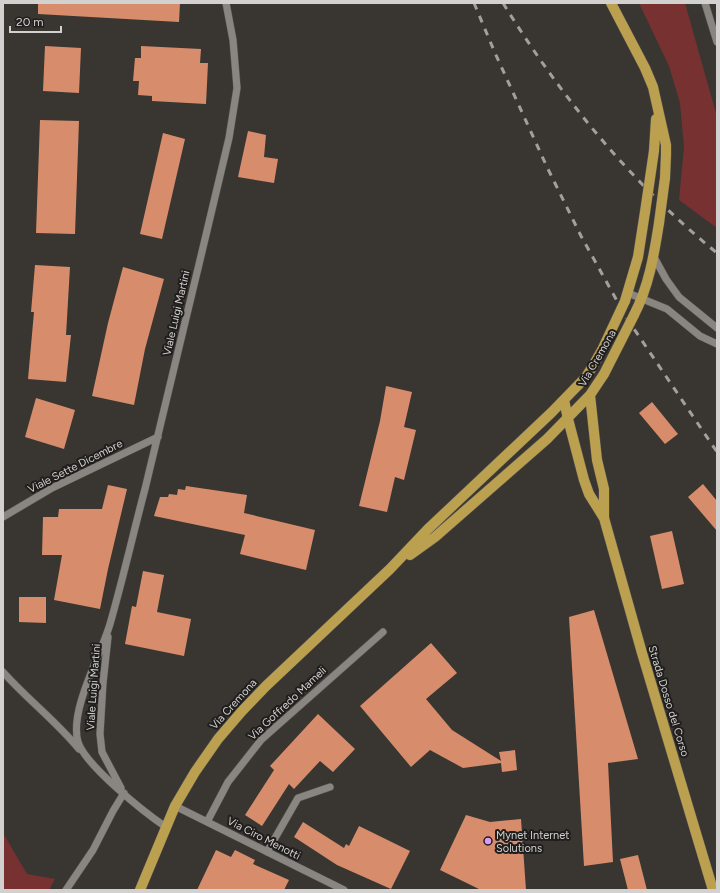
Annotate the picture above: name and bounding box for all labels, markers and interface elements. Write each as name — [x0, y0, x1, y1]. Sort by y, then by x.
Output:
scale bar — [10, 8, 61, 34]
text: 20 m — [16, 15, 44, 29]
street label: Viale Luigi Martini — [160, 269, 193, 357]
street label: Via Cremona — [576, 327, 619, 389]
street label: Viale Sette Dicembre — [26, 437, 125, 496]
street label: Viale Luigi Martini — [84, 643, 103, 731]
street label: Strada Dosso del Corso — [645, 644, 692, 758]
street label: Via Goffredo Mameli — [246, 664, 329, 743]
street label: Via Cremona — [207, 676, 259, 732]
street label: Via Ciro Menotti — [225, 814, 303, 863]
place label: Mynet Internet Solutions — [496, 829, 569, 855]
marker: Mynet Internet Solutions — [483, 836, 493, 846]

